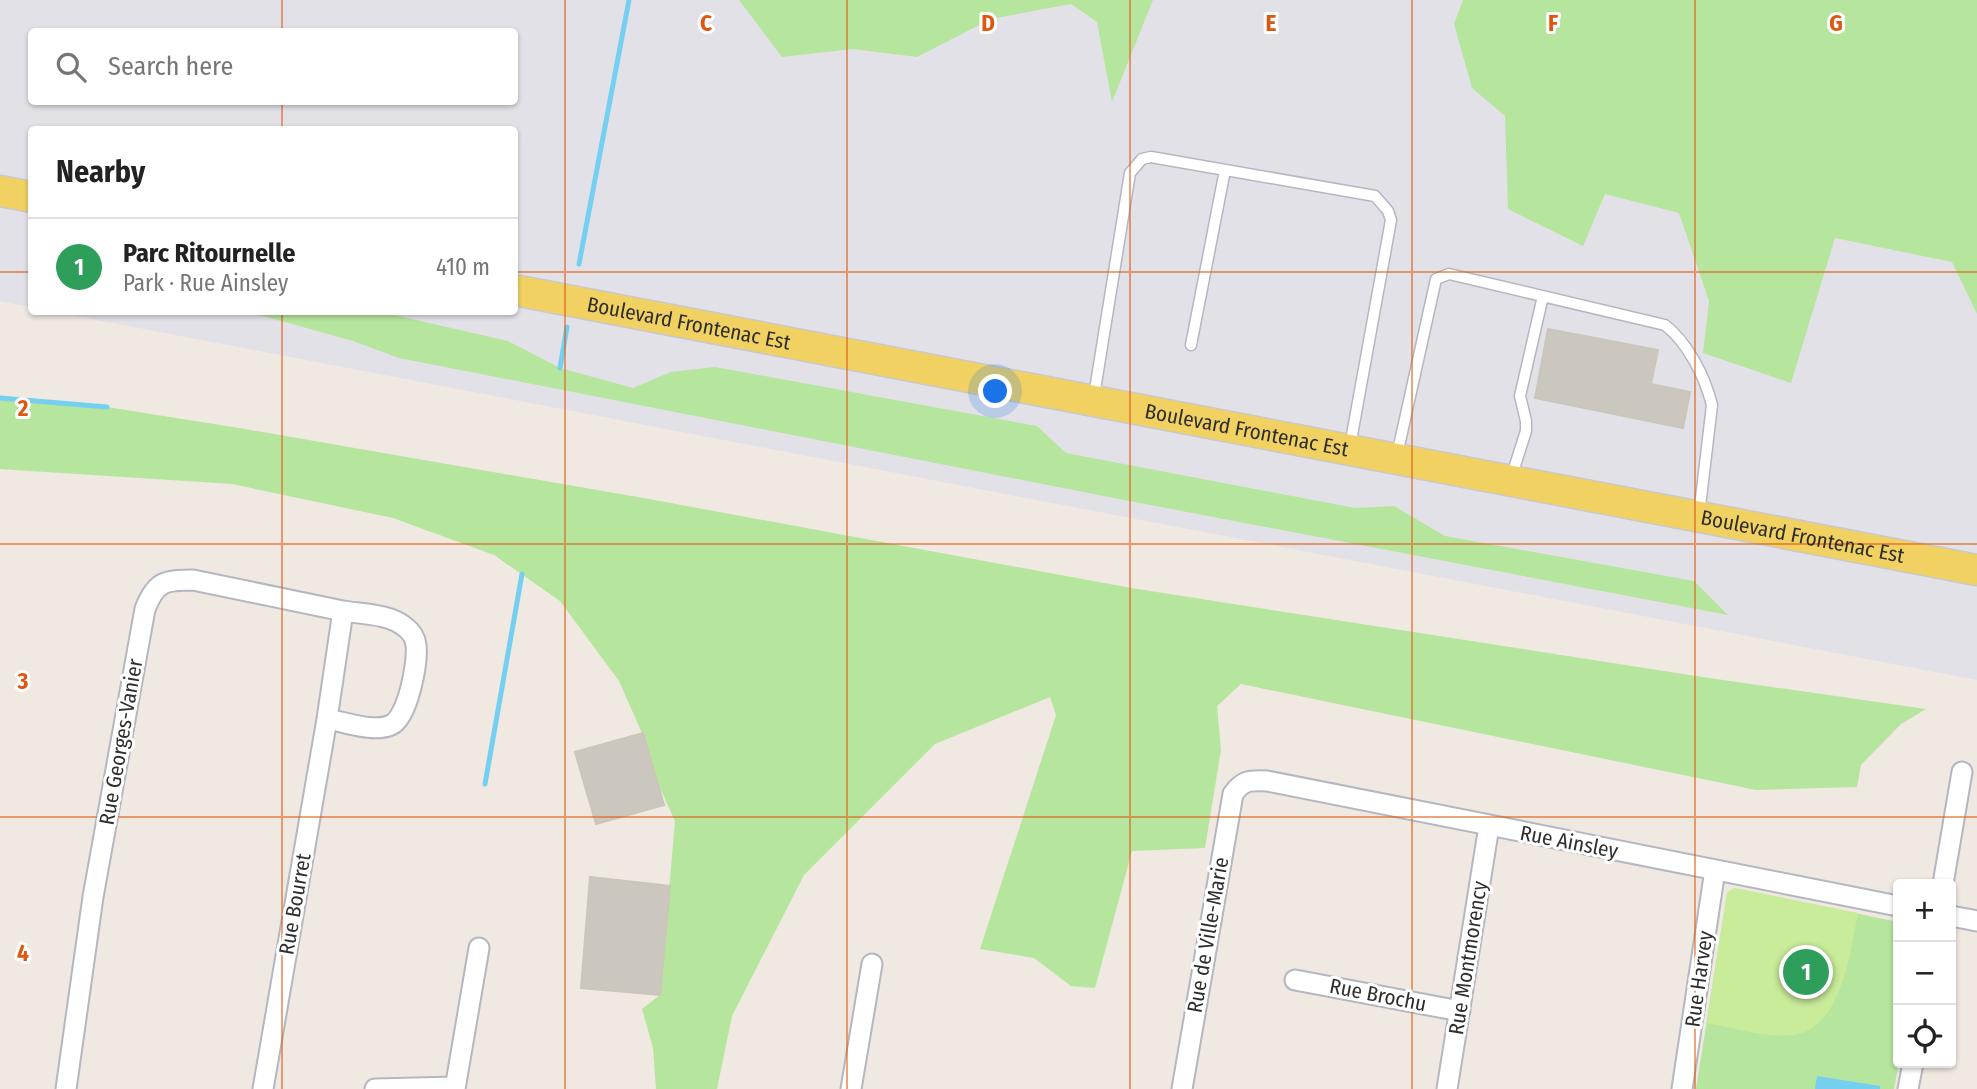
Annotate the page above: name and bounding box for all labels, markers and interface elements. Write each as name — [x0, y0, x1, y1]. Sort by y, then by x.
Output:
text: C — [700, 9, 712, 37]
text: D — [981, 9, 995, 37]
text: E — [1266, 9, 1277, 37]
text: F — [1548, 9, 1558, 37]
text: G — [1829, 9, 1843, 37]
search box — [28, 28, 518, 105]
icon: search — [52, 48, 90, 86]
text: Search here — [108, 51, 233, 82]
text: Nearby — [56, 154, 145, 190]
text: Parc Ritournelle — [123, 238, 295, 269]
text: 1 — [74, 253, 84, 281]
text: 410 m — [436, 253, 490, 281]
text: Park · Rue Ainsley — [123, 269, 288, 297]
street label: Boulevard Frontenac Est — [585, 291, 793, 356]
your location — [978, 374, 1012, 408]
text: 2 — [17, 394, 29, 422]
street label: Boulevard Frontenac Est — [1143, 398, 1351, 462]
street label: Boulevard Frontenac Est — [1699, 504, 1907, 569]
street label: Rue Georges-Vanier — [94, 656, 149, 827]
text: 3 — [17, 667, 29, 695]
street label: Rue Ainsley — [1518, 820, 1621, 864]
street label: Rue Bourret — [273, 851, 317, 957]
street label: Rue de Ville-Marie — [1182, 855, 1234, 1015]
street label: Rue Montmorency — [1443, 879, 1493, 1037]
map controls — [1893, 879, 1956, 1068]
button: + — [1893, 879, 1956, 942]
street label: Rue Harvey — [1679, 929, 1719, 1029]
text: 4 — [17, 939, 29, 967]
button: − — [1893, 942, 1956, 1005]
pin: 1 — [1783, 946, 1829, 998]
street label: Rue Brochu — [1327, 973, 1429, 1017]
button: locate — [1893, 1005, 1956, 1068]

